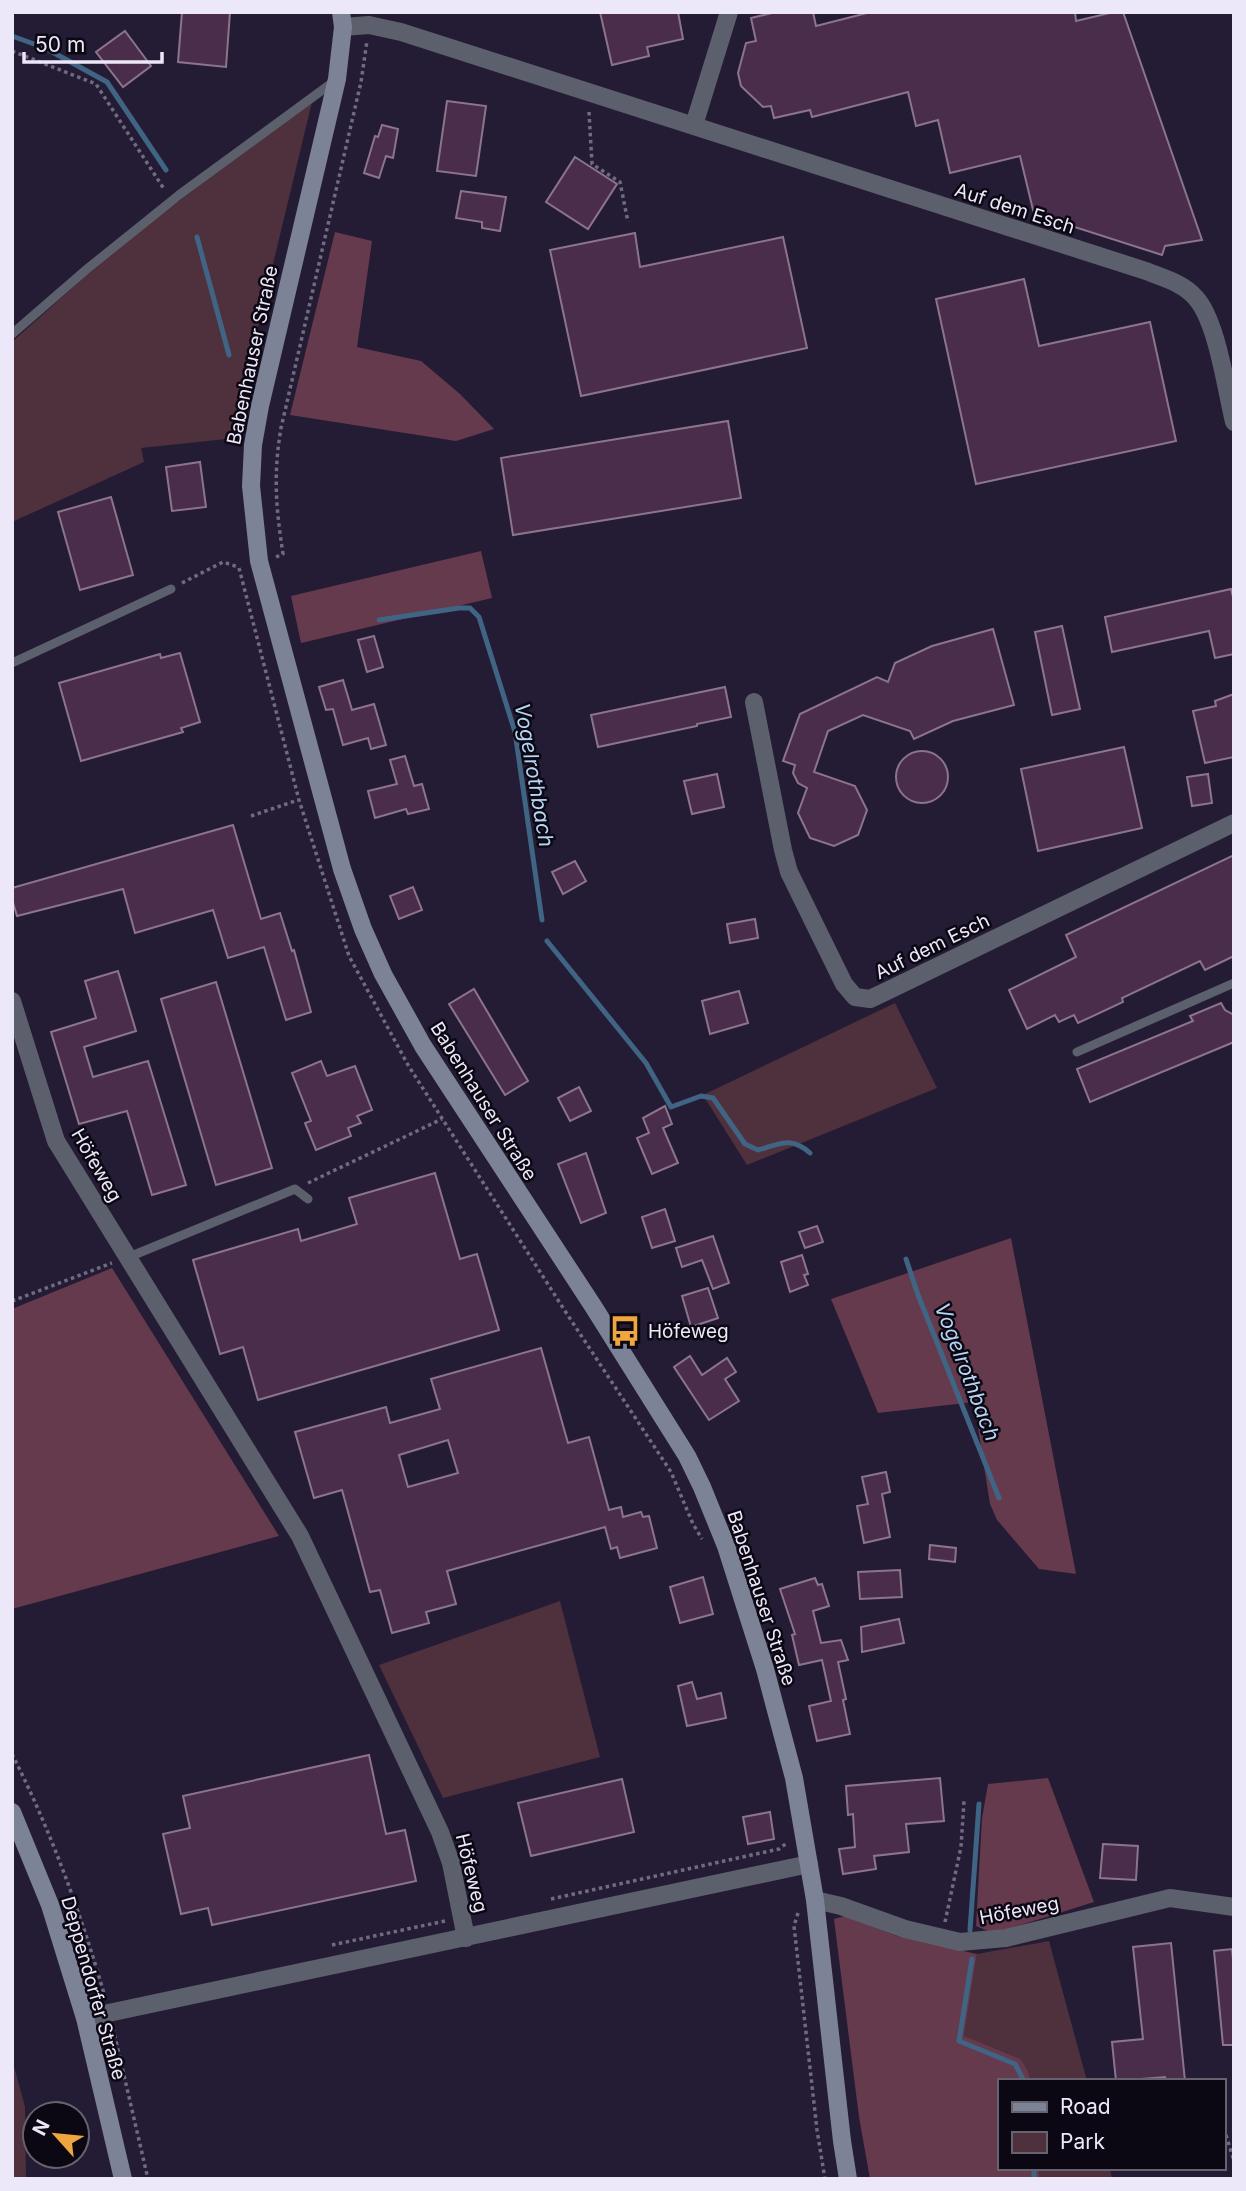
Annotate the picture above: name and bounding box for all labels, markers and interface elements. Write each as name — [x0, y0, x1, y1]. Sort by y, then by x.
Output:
scale bar — [24, 21, 163, 65]
text: 50 m — [35, 32, 85, 57]
street label: Auf dem Esch — [952, 178, 1078, 239]
street label: Babenhauser Straße — [222, 263, 283, 447]
water label: Vogelrothbach — [510, 701, 559, 849]
street label: Auf dem Esch — [871, 909, 993, 984]
street label: Babenhauser Straße — [425, 1018, 542, 1185]
street label: Höfeweg — [66, 1125, 127, 1206]
water label: Vogelrothbach — [930, 1299, 1005, 1444]
bus stop icon: Höfeweg — [608, 1314, 642, 1348]
place label: Höfeweg — [648, 1320, 729, 1343]
street label: Babenhauser Straße — [722, 1508, 801, 1689]
street label: Höfeweg — [451, 1831, 492, 1915]
street label: Höfeweg — [977, 1892, 1061, 1929]
street label: Deppendorfer Straße — [56, 1894, 131, 2083]
legend — [998, 2079, 1225, 2170]
text: Road — [1060, 2094, 1111, 2119]
north arrow — [21, 2100, 91, 2170]
text: N — [28, 2116, 55, 2139]
text: Park — [1060, 2129, 1105, 2154]

